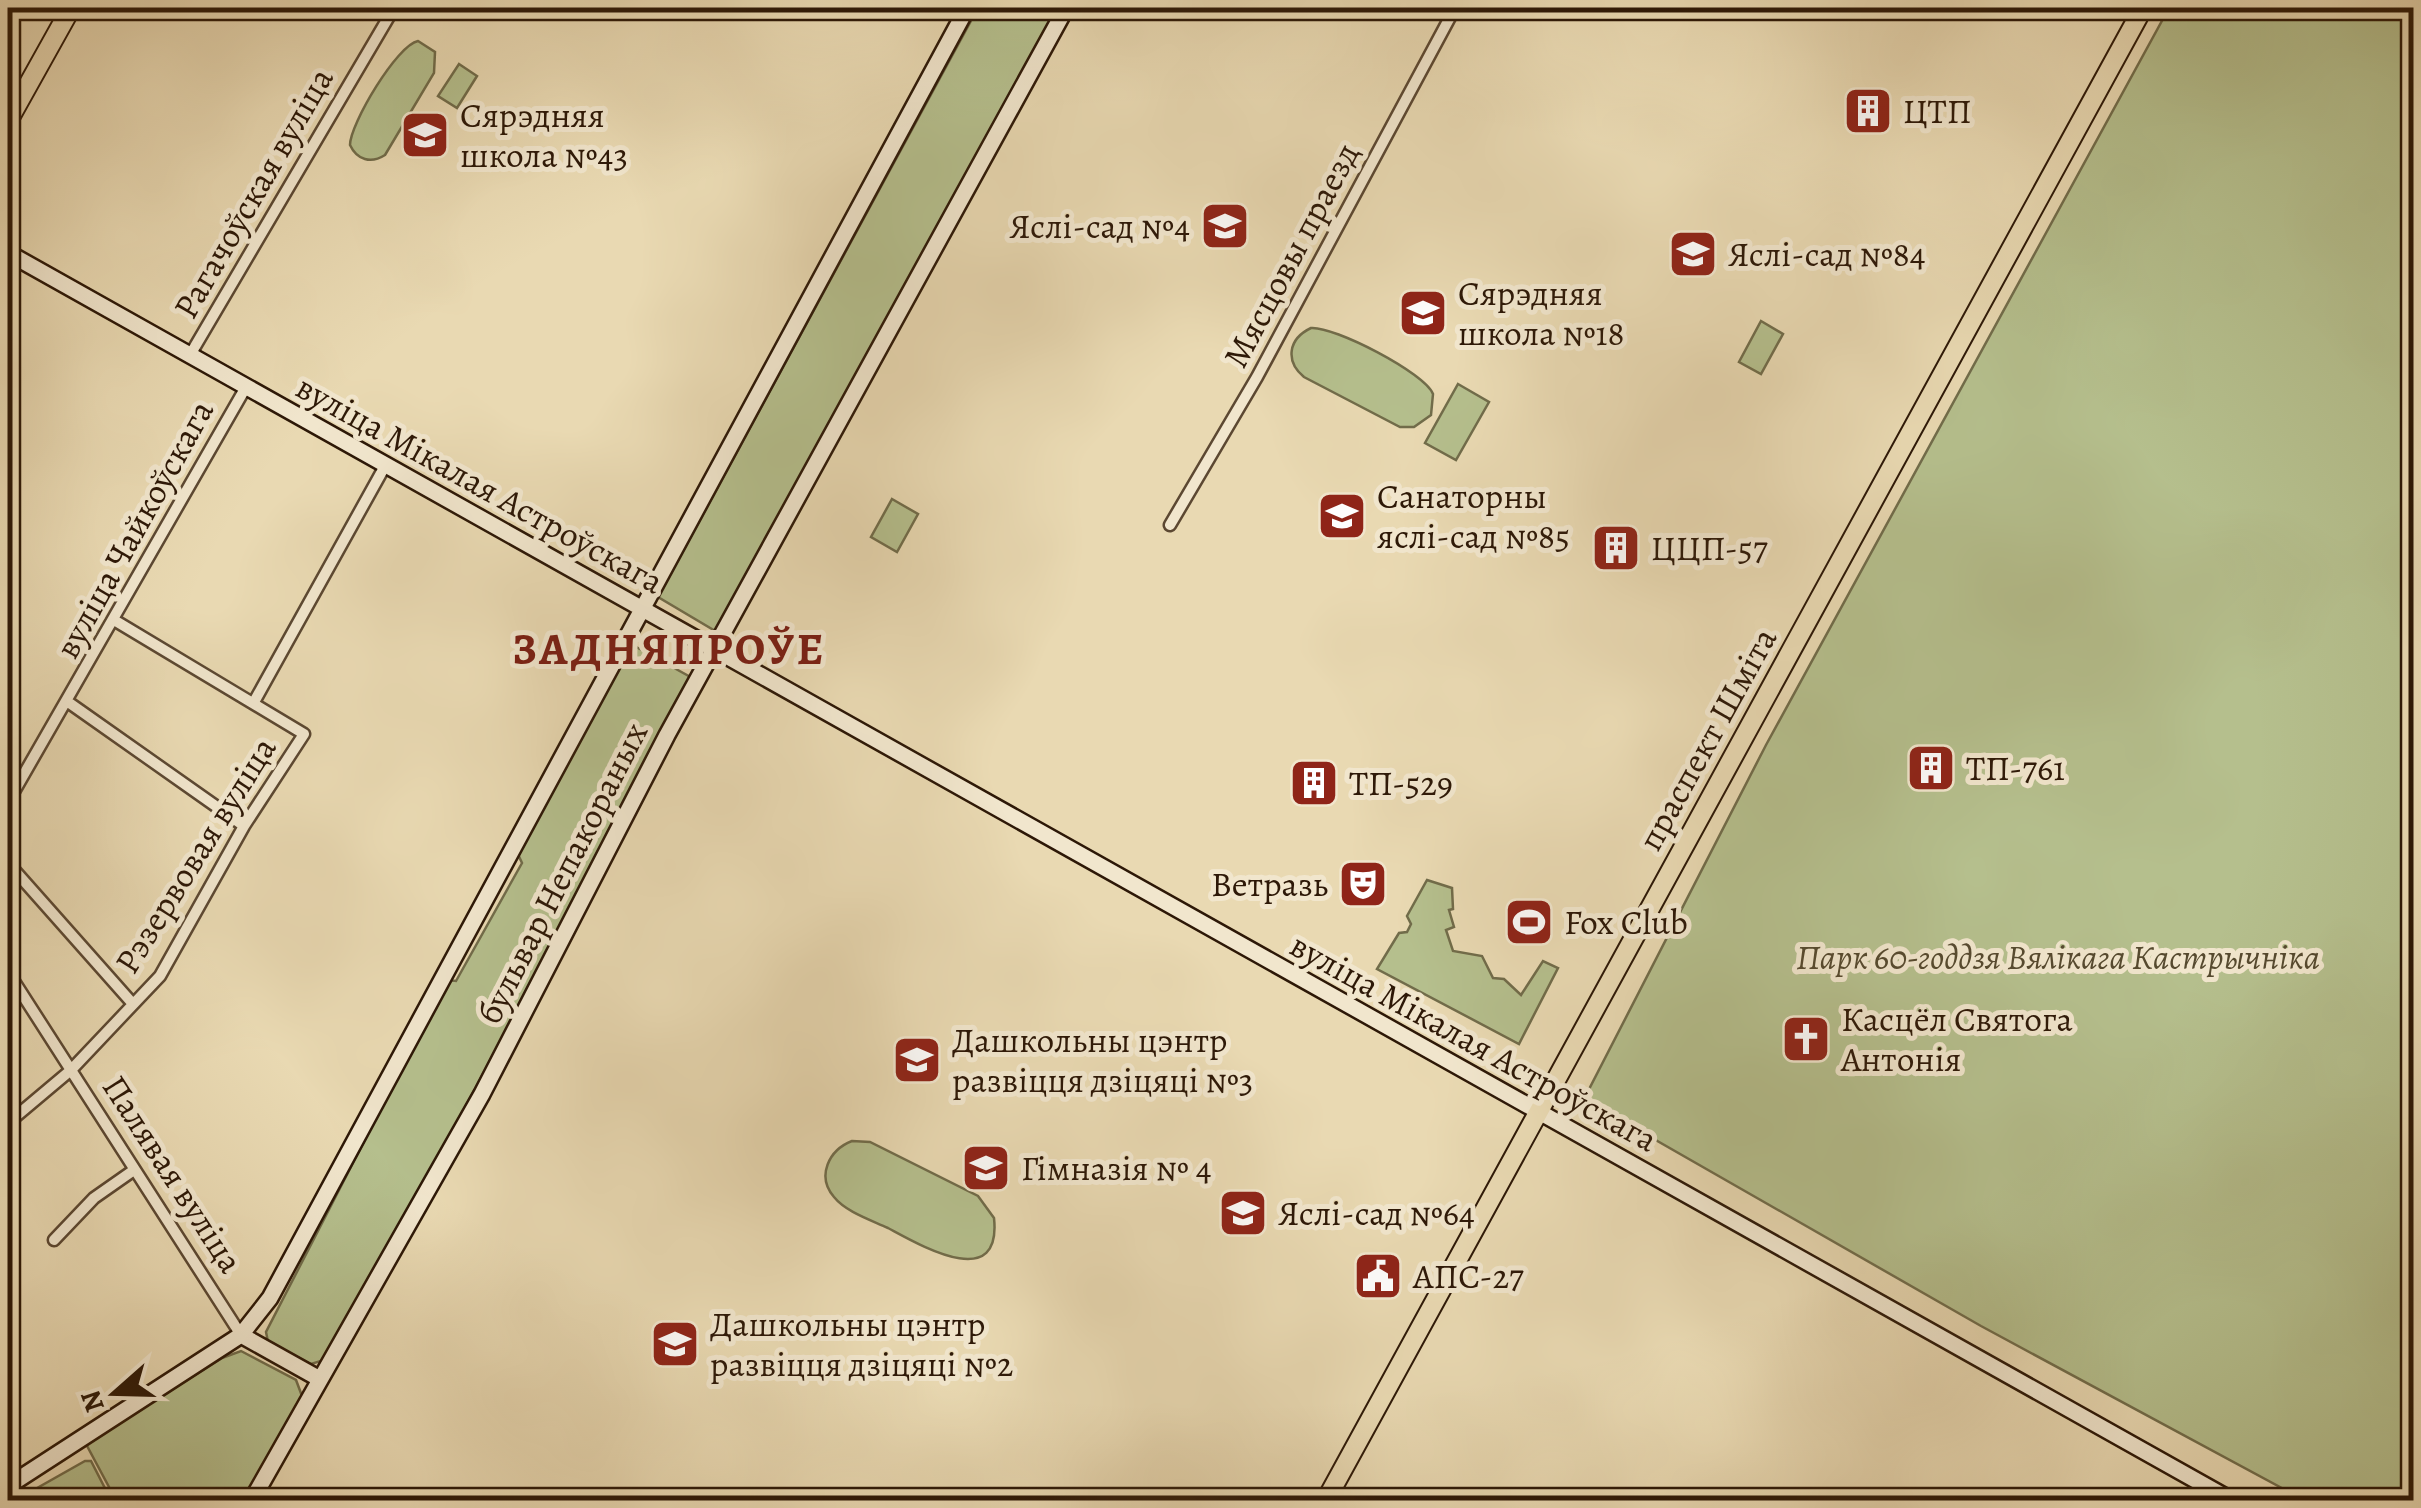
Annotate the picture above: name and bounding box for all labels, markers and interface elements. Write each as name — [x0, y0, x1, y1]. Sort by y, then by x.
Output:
street label: Рагачоўская вуліца — [162, 59, 344, 327]
building icon: ЦТП — [1842, 85, 1894, 137]
place label: ЦТП — [1903, 87, 1972, 135]
place label: Сярэдняя школа №43 — [460, 91, 628, 179]
school or university icon: Сярэдняя школа №43 — [399, 109, 451, 161]
street label: Мясцовы праезд — [1212, 134, 1370, 376]
school or university icon: Яслі-сад №4 — [1199, 200, 1251, 252]
place label: Яслі-сад №4 — [1009, 202, 1190, 250]
school or university icon: Яслі-сад №84 — [1667, 228, 1719, 280]
place label: Яслі-сад №84 — [1728, 230, 1926, 278]
place label: Сярэдняя школа №18 — [1458, 269, 1625, 357]
school or university icon: Сярэдняя школа №18 — [1397, 287, 1449, 339]
street label: вуліца Мікалая Астроўскага — [288, 363, 672, 605]
street label: вуліца Чайкоўскага — [43, 391, 225, 667]
place label: Санаторны яслі-сад №85 — [1377, 472, 1570, 560]
school or university icon: Санаторны яслі-сад №85 — [1316, 490, 1368, 542]
building icon: ЦЦП-57 — [1590, 522, 1642, 574]
place label: ЦЦП-57 — [1651, 524, 1768, 572]
district label: ЗАДНЯПРОЎЕ — [512, 618, 826, 680]
street label: праспект Шміта — [1626, 619, 1788, 859]
street label: бульвар Непакораных — [465, 714, 659, 1032]
street label: Рэзервовая вуліца — [103, 727, 287, 983]
building icon: ТП-761 — [1905, 742, 1957, 794]
place label: ТП-761 — [1966, 744, 2065, 792]
building icon: ТП-529 — [1288, 757, 1340, 809]
place label: ТП-529 — [1349, 759, 1453, 807]
theatre icon: Ветразь — [1337, 858, 1389, 910]
place label: Ветразь — [1211, 860, 1328, 908]
sports icon: Fox Club — [1503, 896, 1555, 948]
place label: Fox Club — [1564, 898, 1688, 946]
street label: вуліца Мікалая Астроўскага — [1282, 921, 1666, 1163]
park label: Парк 60-годдзя Вялікага Кастрычніка — [1796, 933, 2320, 981]
place label: Касцёл Святога Антонія — [1840, 995, 2073, 1083]
church icon: Касцёл Святога Антонія — [1780, 1013, 1832, 1065]
place label: Дашкольны цэнтр развіцця дзіцяці №3 — [952, 1016, 1253, 1104]
school or university icon: Дашкольны цэнтр развіцця дзіцяці №3 — [891, 1034, 943, 1086]
street label: Палявая вуліца — [91, 1066, 255, 1282]
school or university icon: Гімназія № 4 — [960, 1142, 1012, 1194]
place label: Гімназія № 4 — [1021, 1144, 1212, 1192]
school or university icon: Яслі-сад №64 — [1217, 1187, 1269, 1239]
place label: Яслі-сад №64 — [1278, 1189, 1475, 1237]
public building icon: АПС-27 — [1352, 1250, 1404, 1302]
place label: АПС-27 — [1412, 1252, 1524, 1300]
place label: Дашкольны цэнтр развіцця дзіцяці №2 — [710, 1300, 1013, 1388]
school or university icon: Дашкольны цэнтр развіцця дзіцяці №2 — [649, 1318, 701, 1370]
north arrow — [65, 1343, 165, 1443]
text: N — [71, 1385, 114, 1417]

